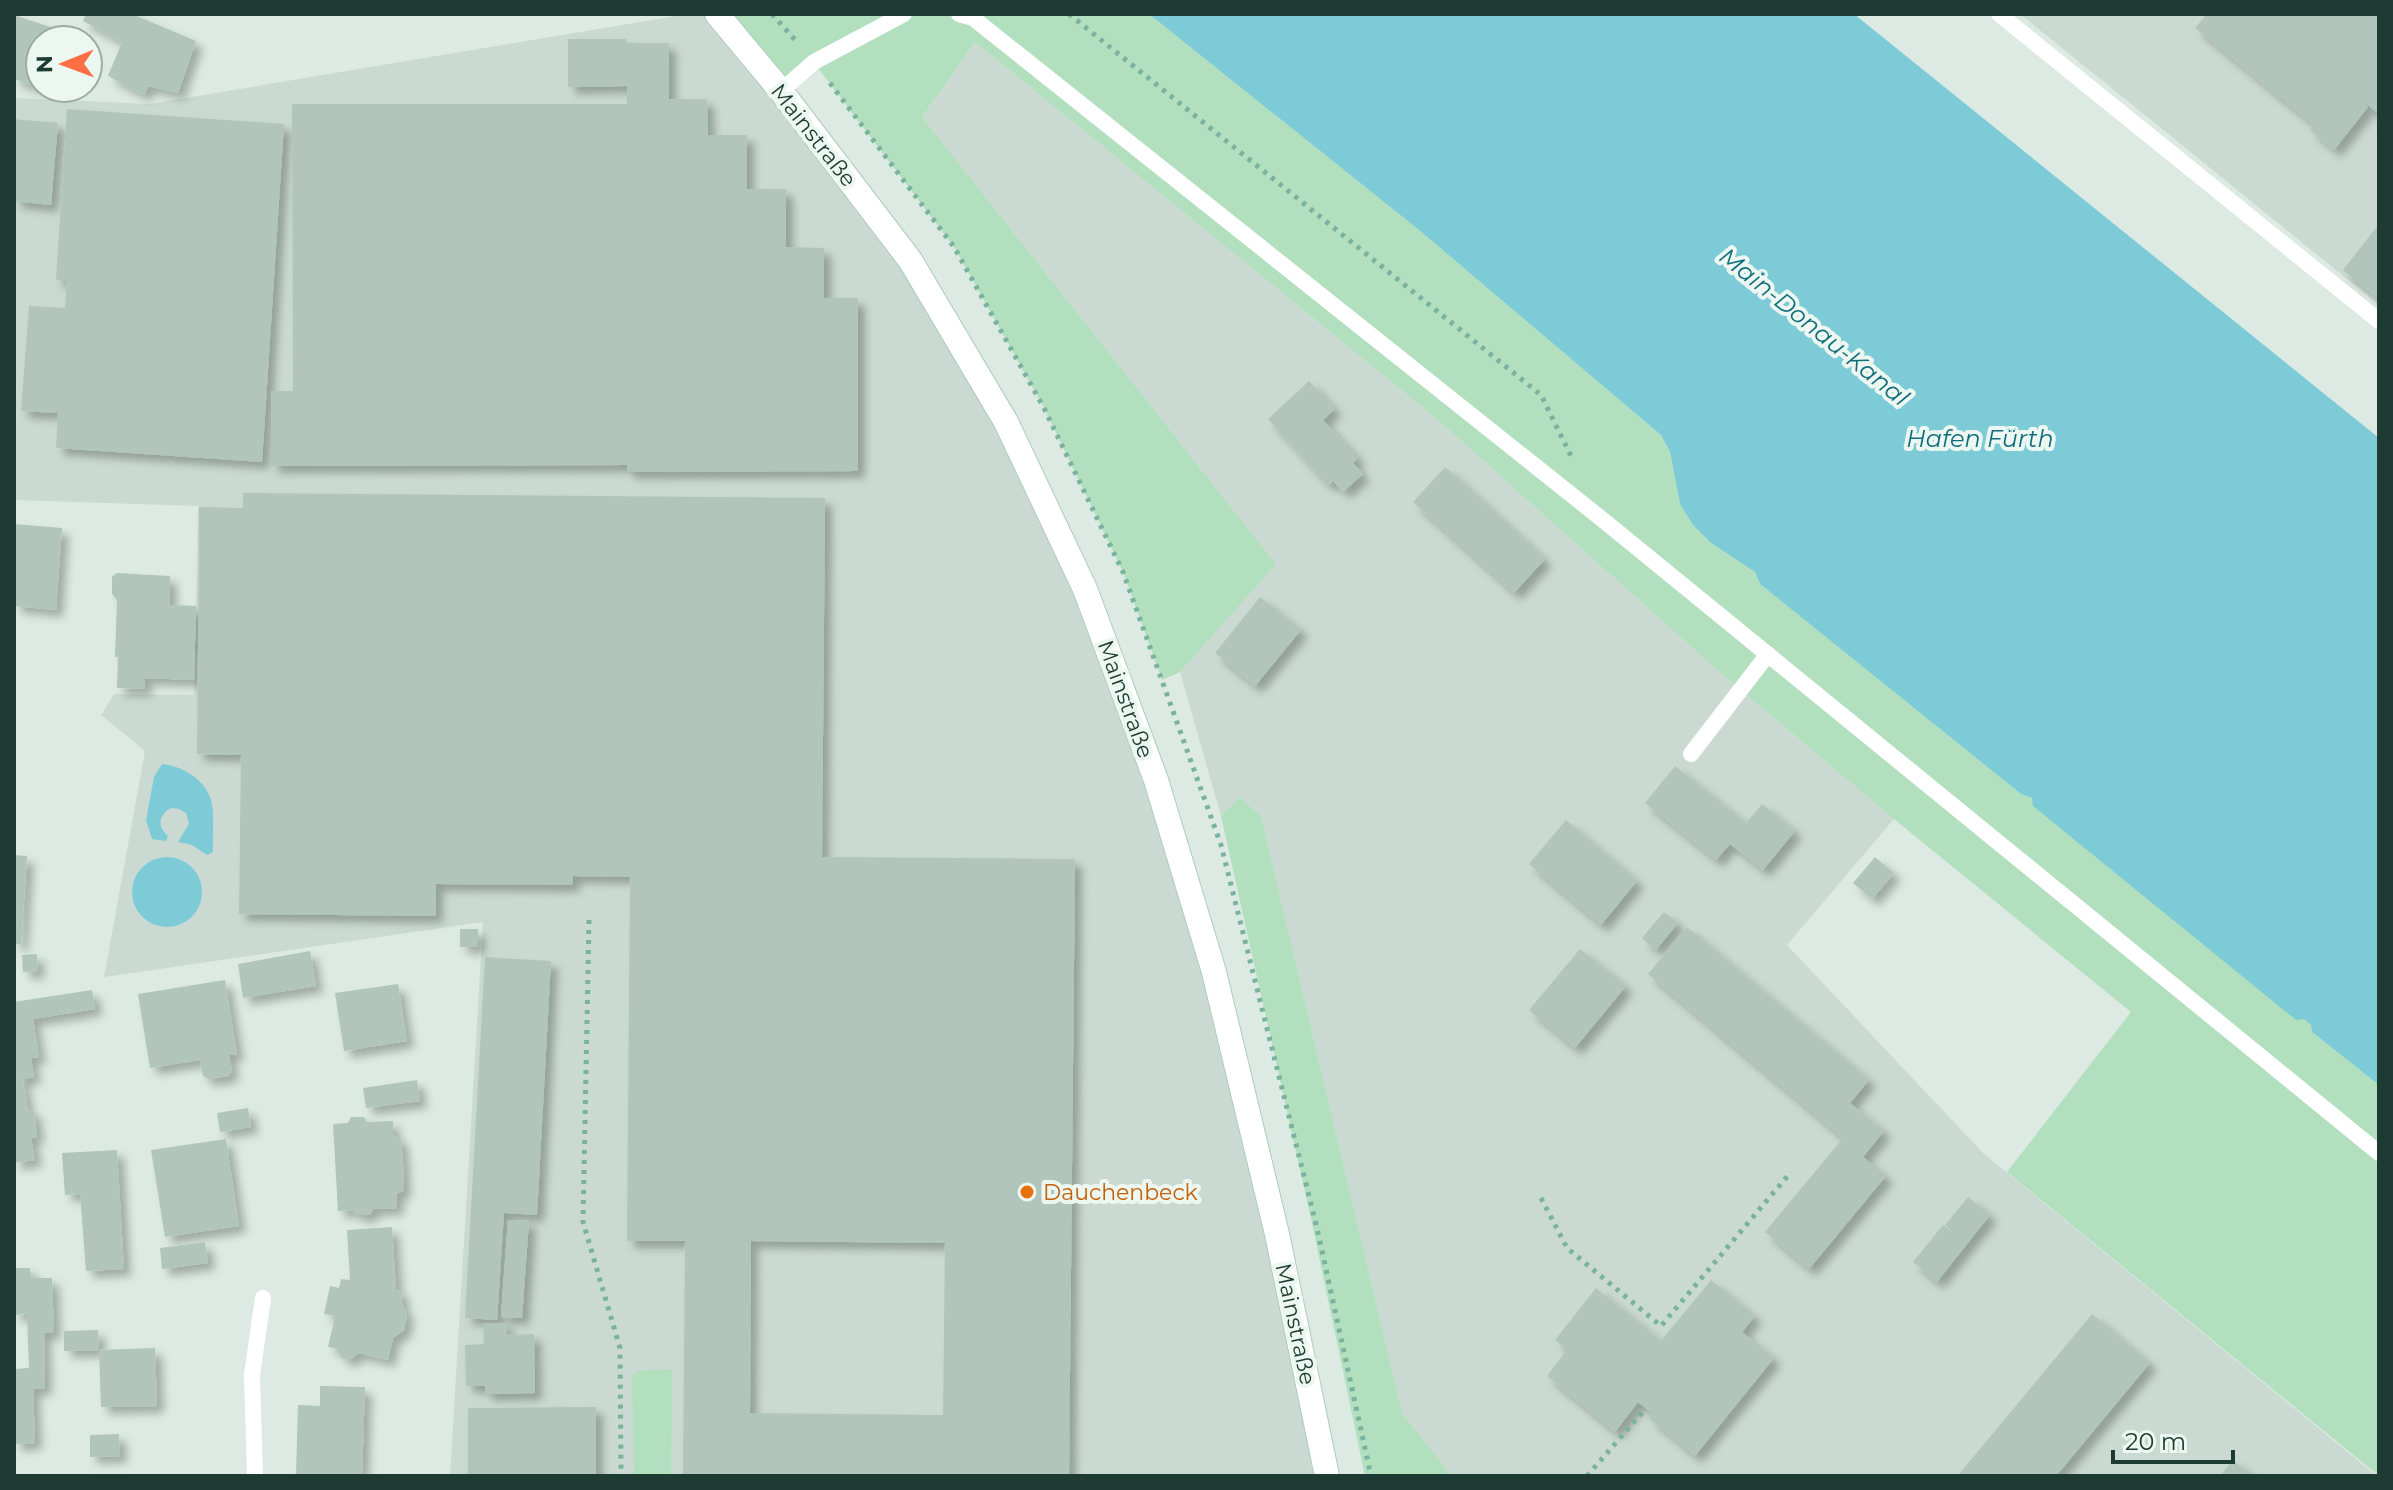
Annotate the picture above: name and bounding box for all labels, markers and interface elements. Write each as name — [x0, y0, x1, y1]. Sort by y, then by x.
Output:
north arrow — [24, 24, 104, 104]
text: N — [31, 55, 58, 73]
street label: Mainstraße — [765, 78, 862, 192]
water label: Main-Donau-Kanal — [1714, 241, 1915, 412]
water label: Hafen Fürth — [1906, 424, 2054, 453]
street label: Mainstraße — [1092, 637, 1159, 762]
place label: Dauchenbeck — [1043, 1179, 1199, 1206]
marker: Dauchenbeck — [1018, 1183, 1036, 1201]
street label: Mainstraße — [1269, 1261, 1322, 1387]
scale bar — [2113, 1414, 2233, 1464]
text: 20 m — [2125, 1427, 2186, 1456]

